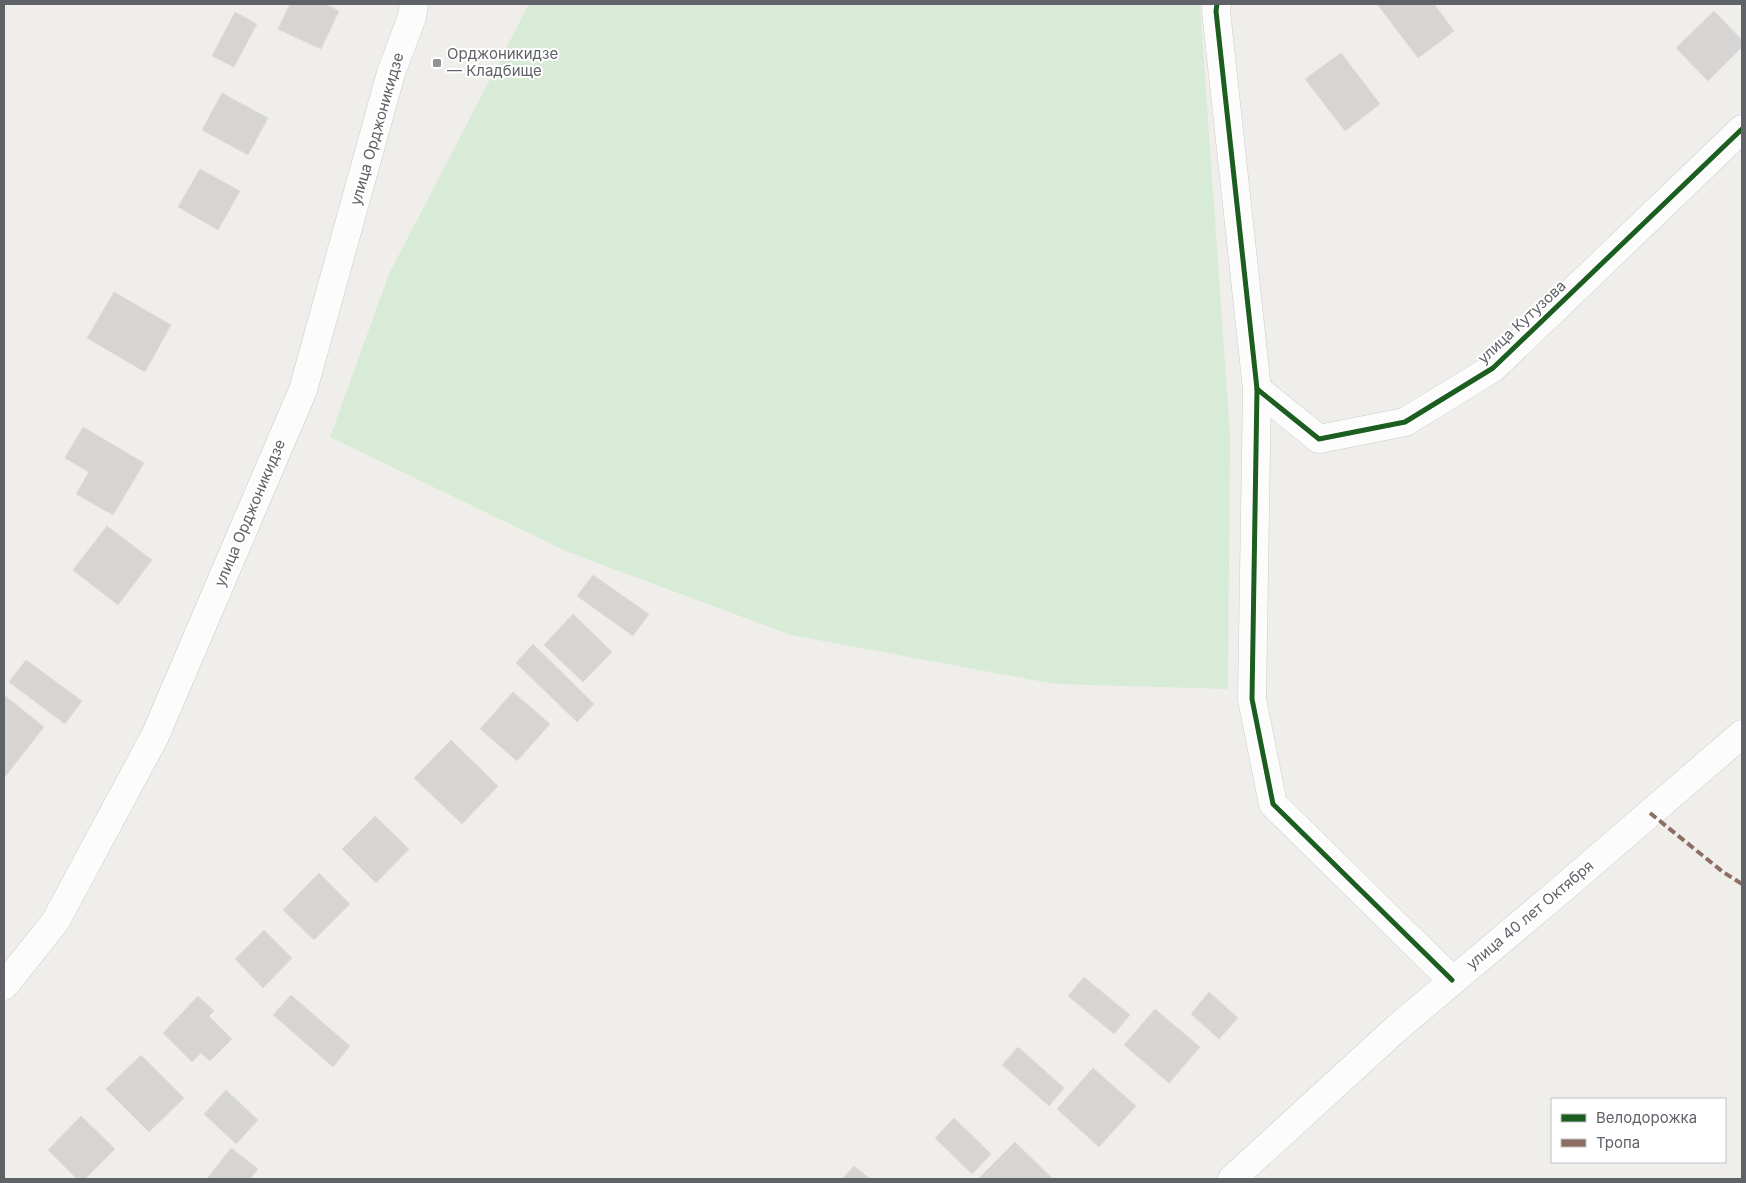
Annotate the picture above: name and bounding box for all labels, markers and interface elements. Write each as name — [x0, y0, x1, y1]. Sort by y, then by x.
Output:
place label: Орджоникидзе — Кладбище — [447, 44, 558, 80]
street label: улица Орджоникидзе — [346, 50, 407, 207]
marker: Орджоникидзе — Кладбище — [431, 57, 443, 69]
street label: улица Кутузова — [1474, 276, 1570, 367]
street label: улица Орджоникидзе — [210, 436, 289, 589]
street label: улица 40 лет Октября — [1462, 856, 1597, 973]
legend — [1551, 1098, 1726, 1163]
text: Велодорожка — [1596, 1108, 1697, 1127]
text: Тропа — [1596, 1133, 1640, 1152]

